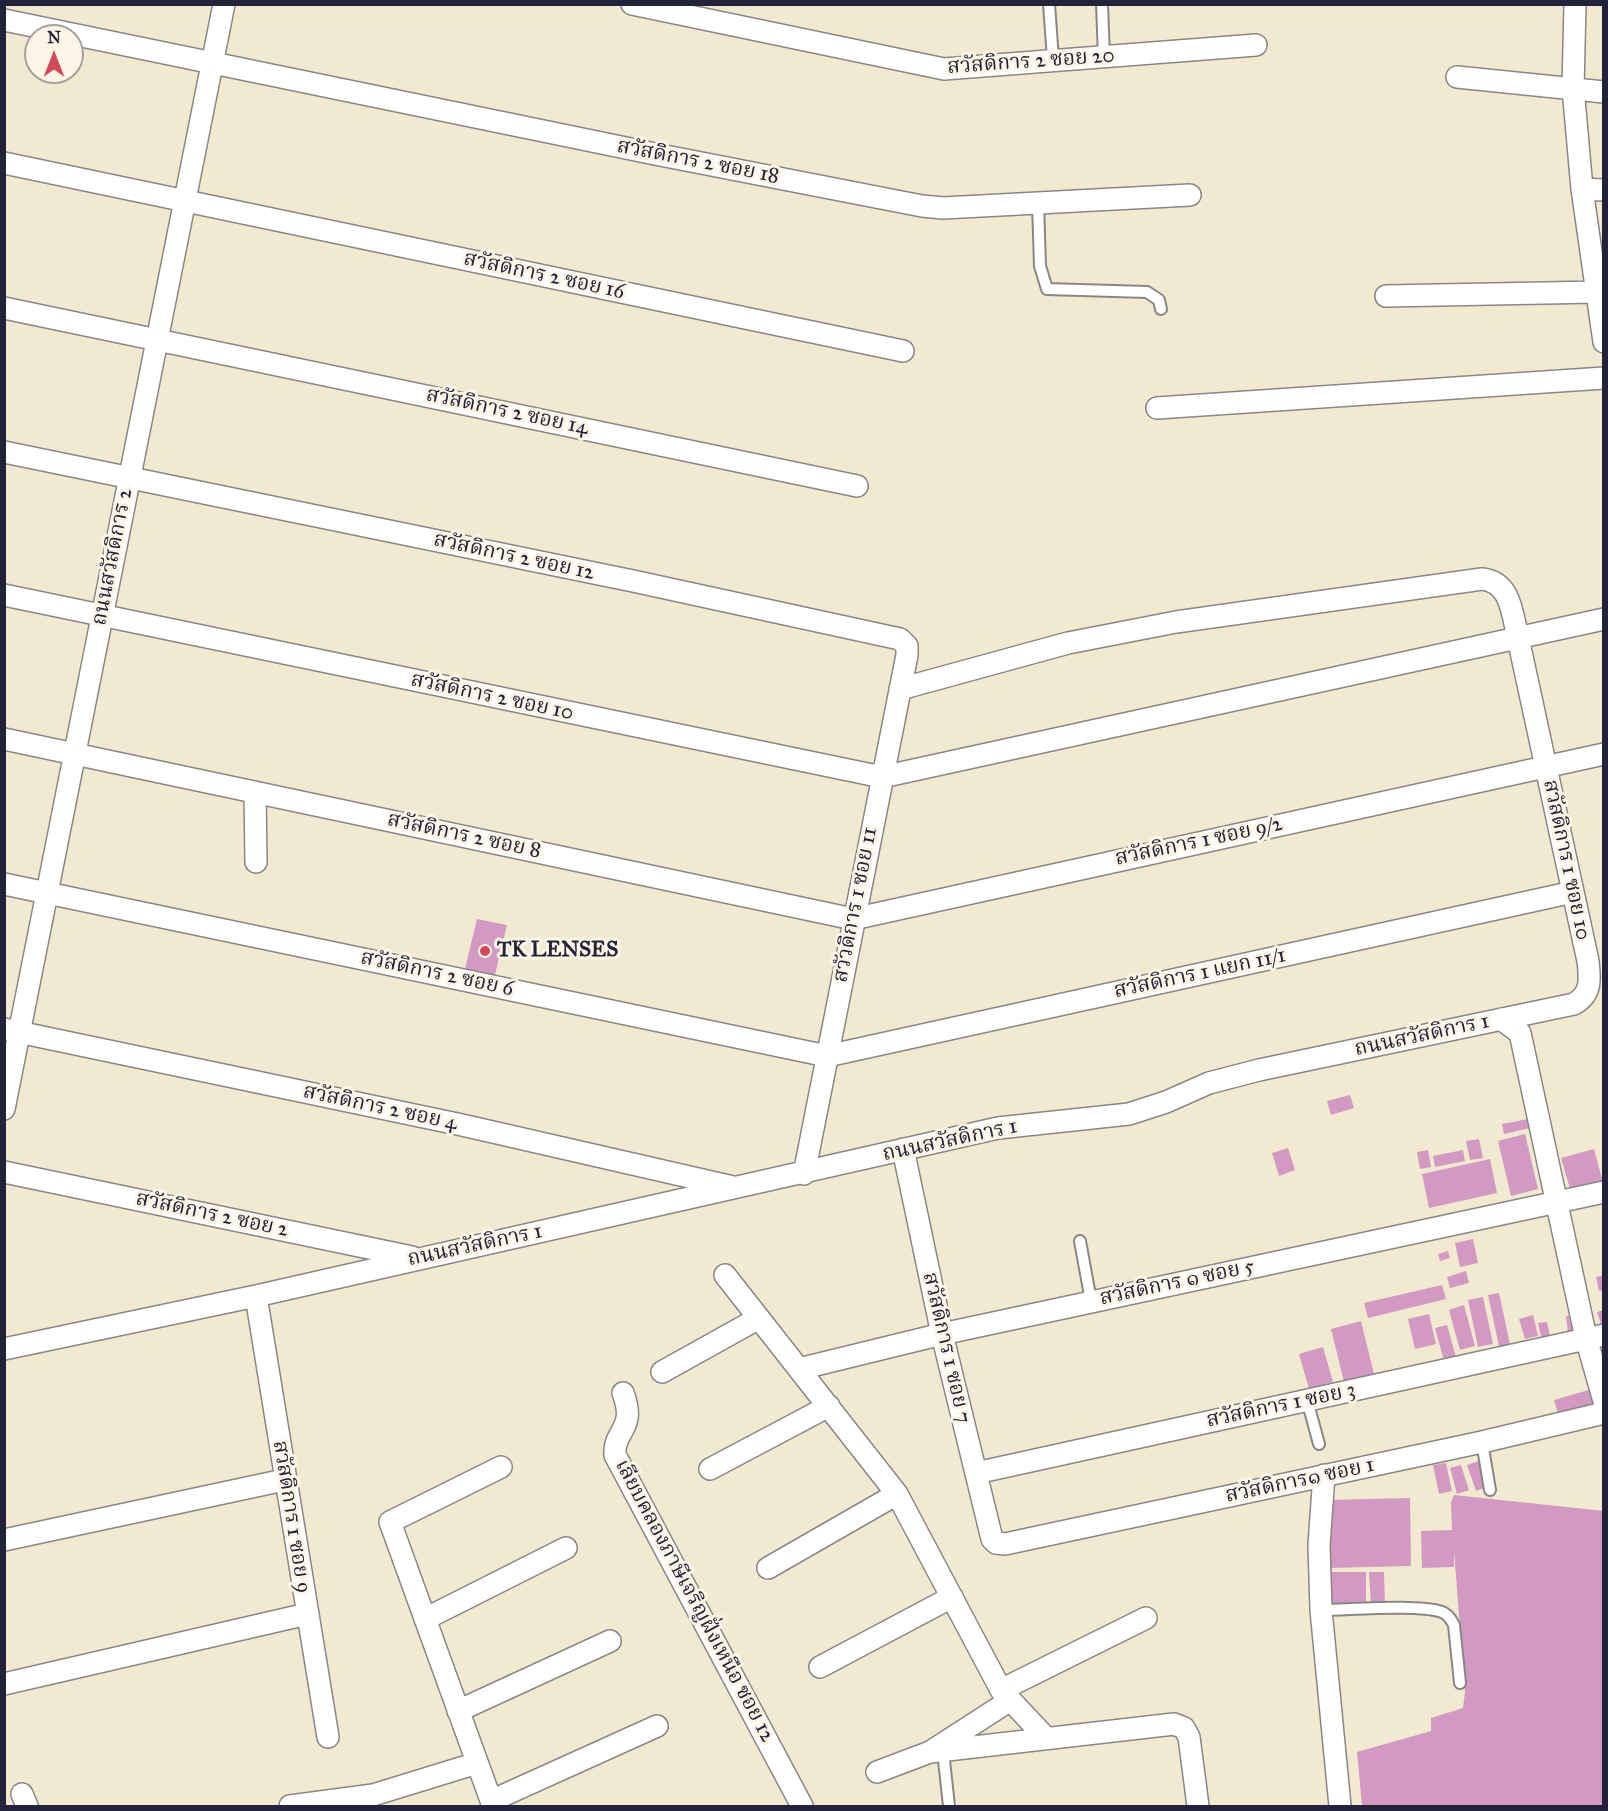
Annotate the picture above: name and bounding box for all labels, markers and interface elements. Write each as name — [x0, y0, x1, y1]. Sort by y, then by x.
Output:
north arrow — [24, 24, 84, 84]
text: N — [47, 28, 61, 47]
street label: สวัสดิการ 2 ซอย 20 — [947, 44, 1115, 80]
street label: สวัสดิการ 2 ซอย 18 — [615, 134, 781, 190]
street label: สวัสดิการ 2 ซอย 16 — [461, 247, 627, 305]
street label: สวัสดิการ 2 ซอย 14 — [424, 383, 590, 441]
street label: ถนนสวัสดิการ 2 — [87, 486, 139, 628]
street label: สวัสดิการ 2 ซอย 12 — [431, 528, 597, 586]
street label: สวัสดิการ 2 ซอย 10 — [408, 667, 576, 727]
street label: สวัสดิการ 1 ซอย 10 — [1537, 777, 1595, 943]
street label: สวัสดิการ 2 ซอย 8 — [385, 807, 543, 865]
street label: สวัสดิการ 1 ซอย 9/2 — [1113, 812, 1285, 872]
street label: สวัวดิการ 1 ซอย 11 — [829, 825, 883, 985]
place label: TK LENSES — [497, 938, 618, 964]
street label: สวัสดิการ 1 แยก 11/1 — [1112, 943, 1288, 1005]
marker: TK LENSES — [478, 944, 492, 958]
street label: สวัสดิการ 2 ซอย 6 — [358, 945, 516, 1003]
street label: ถนนสวัสดิการ 1 — [1352, 1009, 1492, 1063]
street label: สวัสดิการ 2 ซอย 4 — [301, 1079, 459, 1137]
street label: ถนนสวัสดิการ 1 — [880, 1114, 1020, 1168]
street label: สวัสดิการ 2 ซอย 2 — [133, 1187, 291, 1243]
street label: ถนนสวัสดิการ 1 — [405, 1219, 545, 1273]
street label: สวัสดิการ ๑ ซอย 5 — [1097, 1254, 1257, 1312]
street label: สวัสดิการ 1 ซอย 7 — [916, 1270, 976, 1426]
street label: สวัสดิการ 1 ซอย 3 — [1204, 1378, 1358, 1434]
street label: สวัสดิการ 1 ซอย 9 — [266, 1439, 316, 1595]
street label: สวัสดิการ๑ ซอย 1 — [1223, 1453, 1377, 1509]
street label: เลียบคลองภาษีเจริญฝั่งเหนือ ซอย 12 — [609, 1455, 779, 1747]

